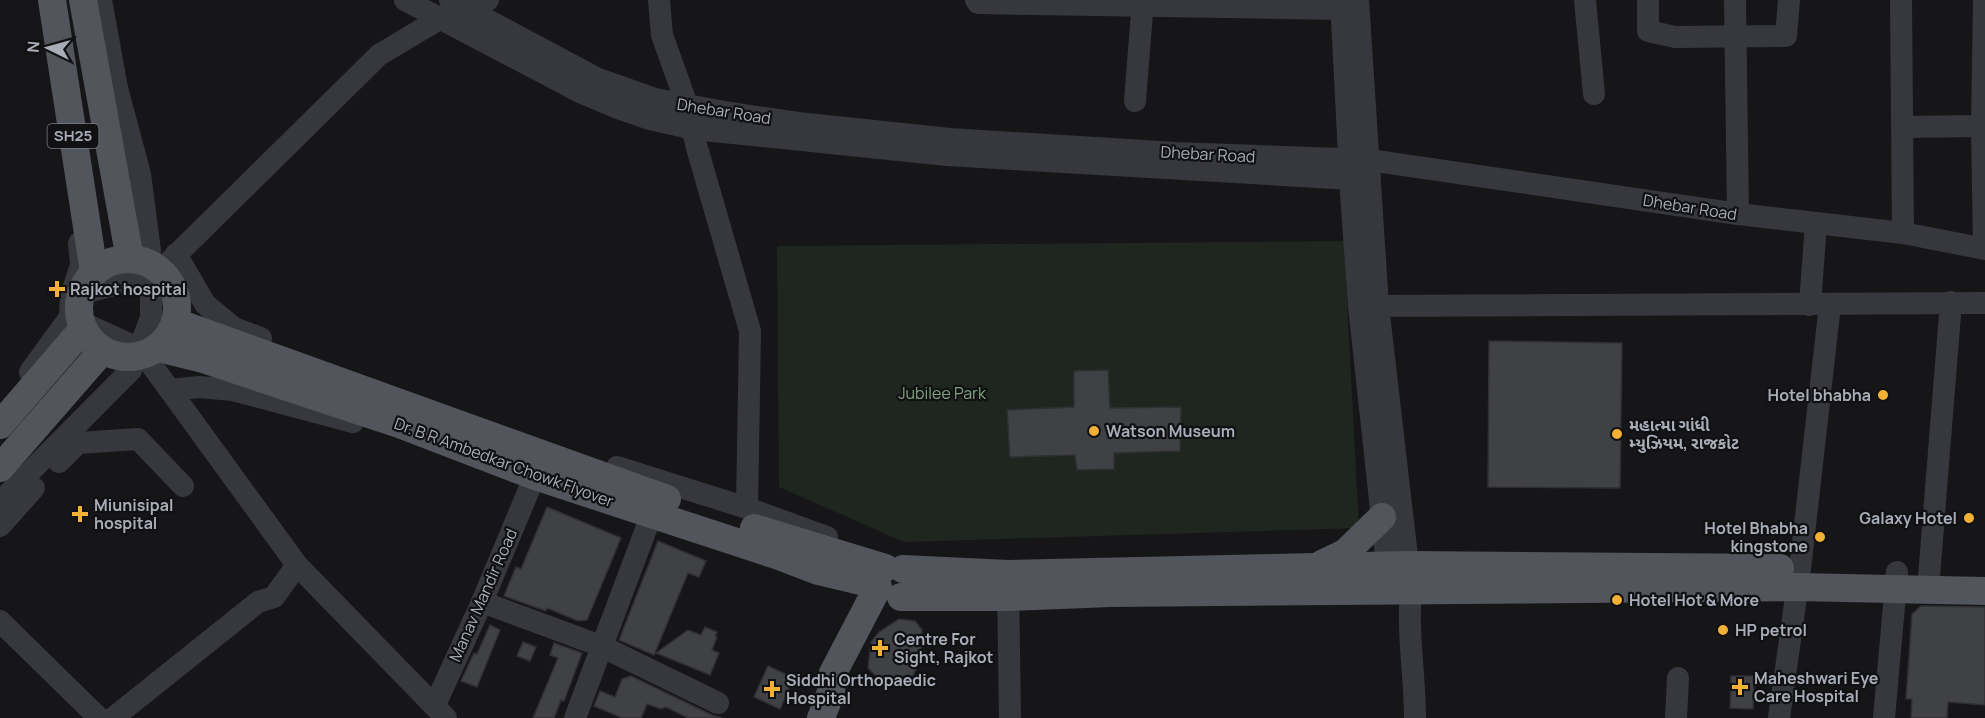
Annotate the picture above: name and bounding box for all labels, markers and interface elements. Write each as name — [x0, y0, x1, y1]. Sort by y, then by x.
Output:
north arrow — [18, 18, 78, 78]
text: N — [22, 40, 45, 53]
street label: Dhebar Road — [675, 93, 773, 129]
road number: SH25 — [48, 124, 98, 148]
street label: Dhebar Road — [1160, 141, 1256, 167]
street label: Dhebar Road — [1641, 189, 1739, 225]
place label: Rajkot hospital — [70, 278, 186, 300]
marker: Rajkot hospital — [48, 280, 66, 298]
park label: Jubilee Park — [898, 382, 987, 404]
place label: Hotel bhabha — [1768, 384, 1871, 406]
marker: Hotel bhabha — [1876, 388, 1890, 402]
street label: Dr. B R Ambedkar Chowk Flyover — [391, 412, 617, 512]
place label: મહાત્મા ગાંધી મ્યુઝિયમ, રાજકોટ — [1629, 414, 1739, 454]
place label: Watson Museum — [1106, 420, 1235, 442]
marker: Watson Museum — [1087, 424, 1101, 438]
marker: મહાત્મા ગાંધી મ્યુઝિયમ, રાજકોટ — [1610, 427, 1624, 441]
place label: Miunisipal hospital — [94, 494, 173, 534]
marker: Miunisipal hospital — [71, 505, 89, 523]
place label: Galaxy Hotel — [1859, 507, 1957, 529]
marker: Galaxy Hotel — [1962, 511, 1976, 525]
place label: Hotel Bhabha kingstone — [1704, 517, 1808, 557]
street label: Manav Mandir Road — [444, 525, 522, 665]
marker: Hotel Bhabha kingstone — [1813, 530, 1827, 544]
place label: Hotel Hot & More — [1629, 589, 1759, 611]
marker: Hotel Hot & More — [1610, 593, 1624, 607]
place label: HP petrol — [1735, 619, 1807, 641]
marker: HP petrol — [1716, 623, 1730, 637]
place label: Centre For Sight, Rajkot — [894, 628, 994, 668]
marker: Centre For Sight, Rajkot — [871, 639, 889, 657]
place label: Maheshwari Eye Care Hospital — [1754, 667, 1879, 707]
place label: Siddhi Orthopaedic Hospital — [786, 669, 936, 709]
marker: Maheshwari Eye Care Hospital — [1731, 678, 1749, 696]
marker: Siddhi Orthopaedic Hospital — [763, 680, 781, 698]

